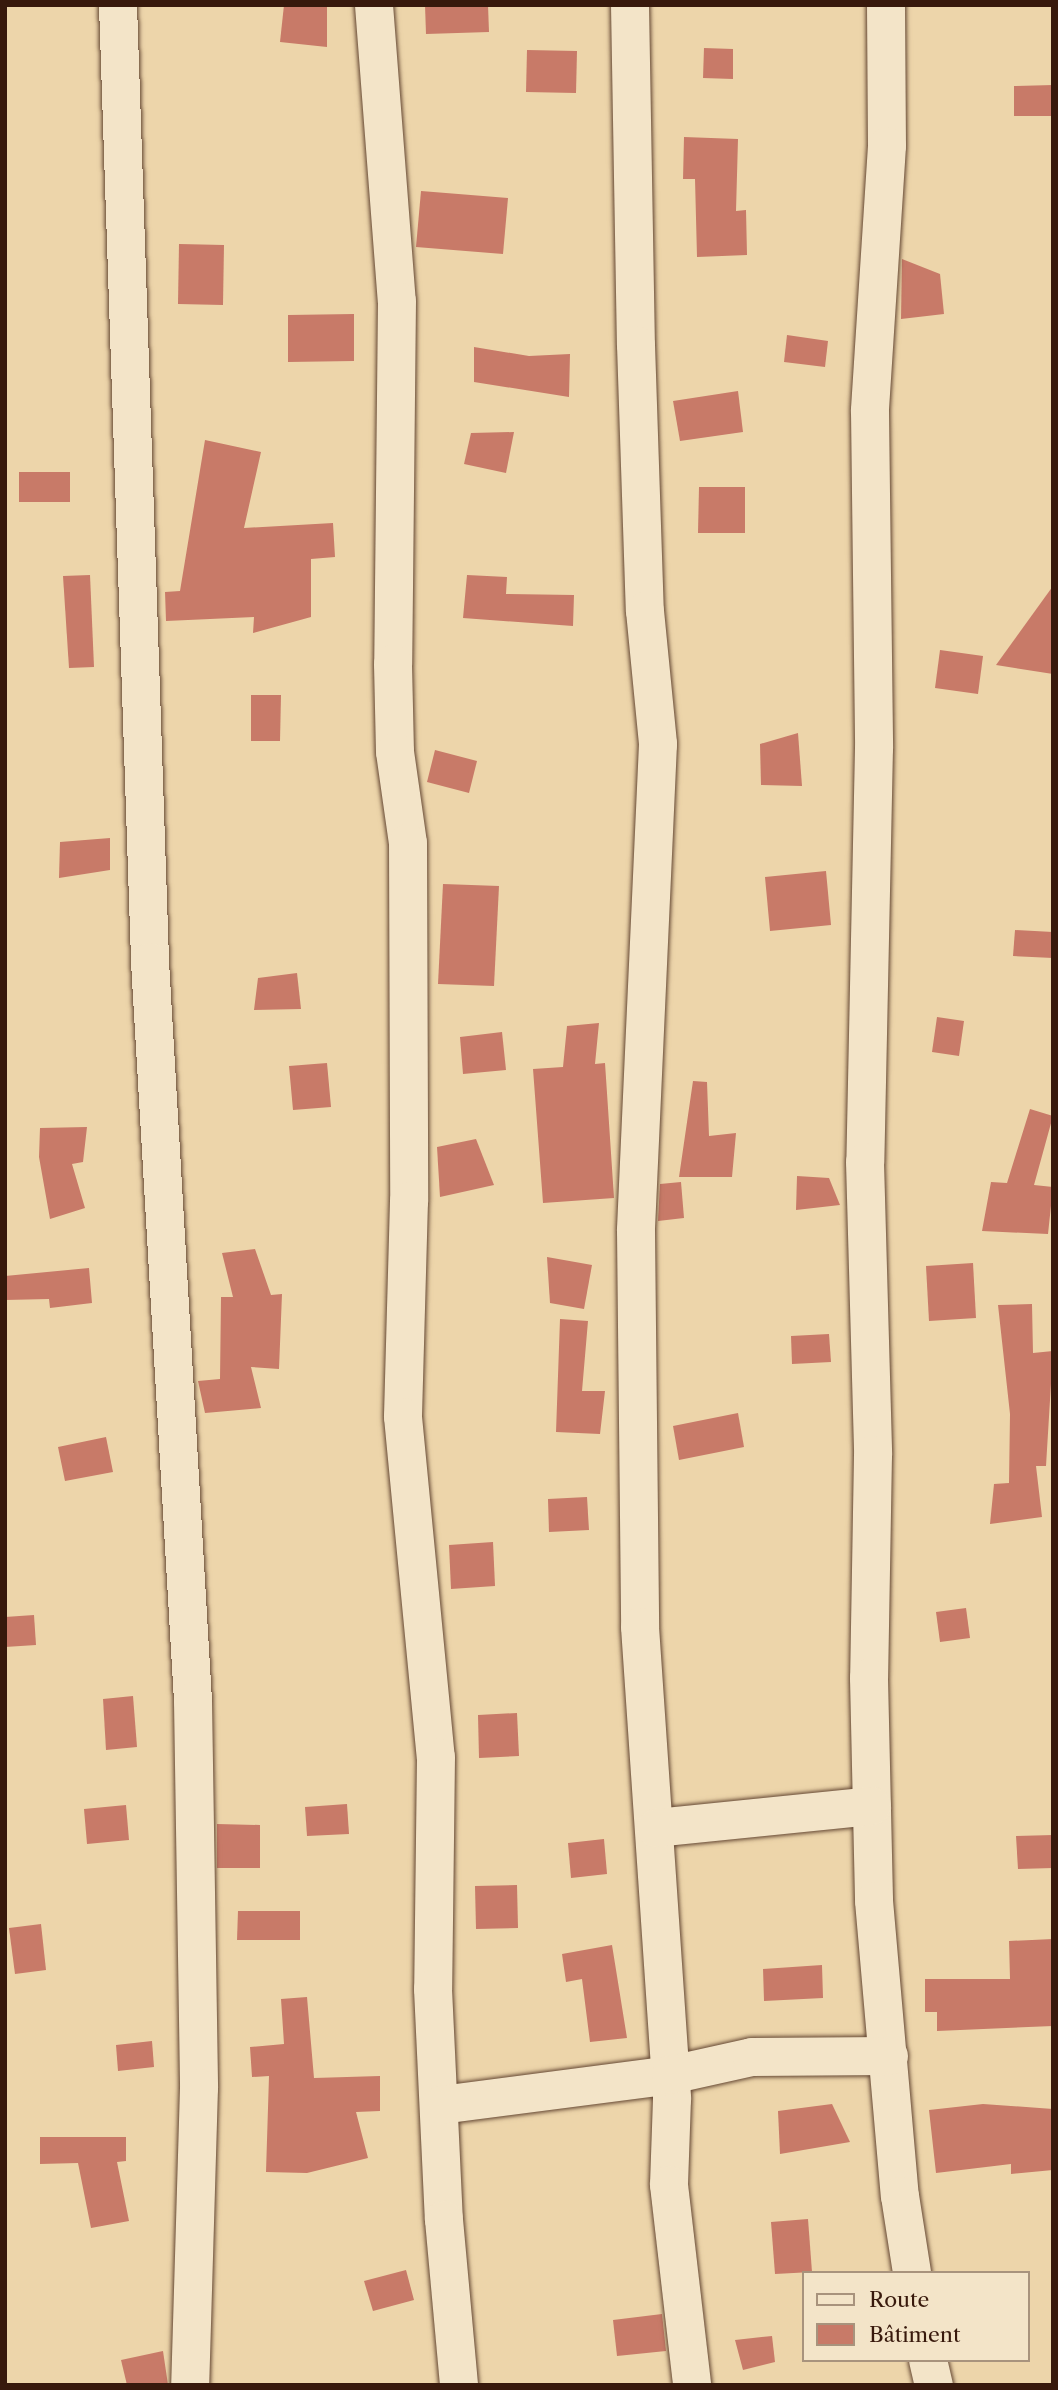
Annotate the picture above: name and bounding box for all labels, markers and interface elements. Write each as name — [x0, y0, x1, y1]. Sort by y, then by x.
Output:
legend — [802, 2271, 1030, 2362]
text: Route — [869, 2287, 929, 2312]
text: Bâtiment — [869, 2322, 960, 2347]

